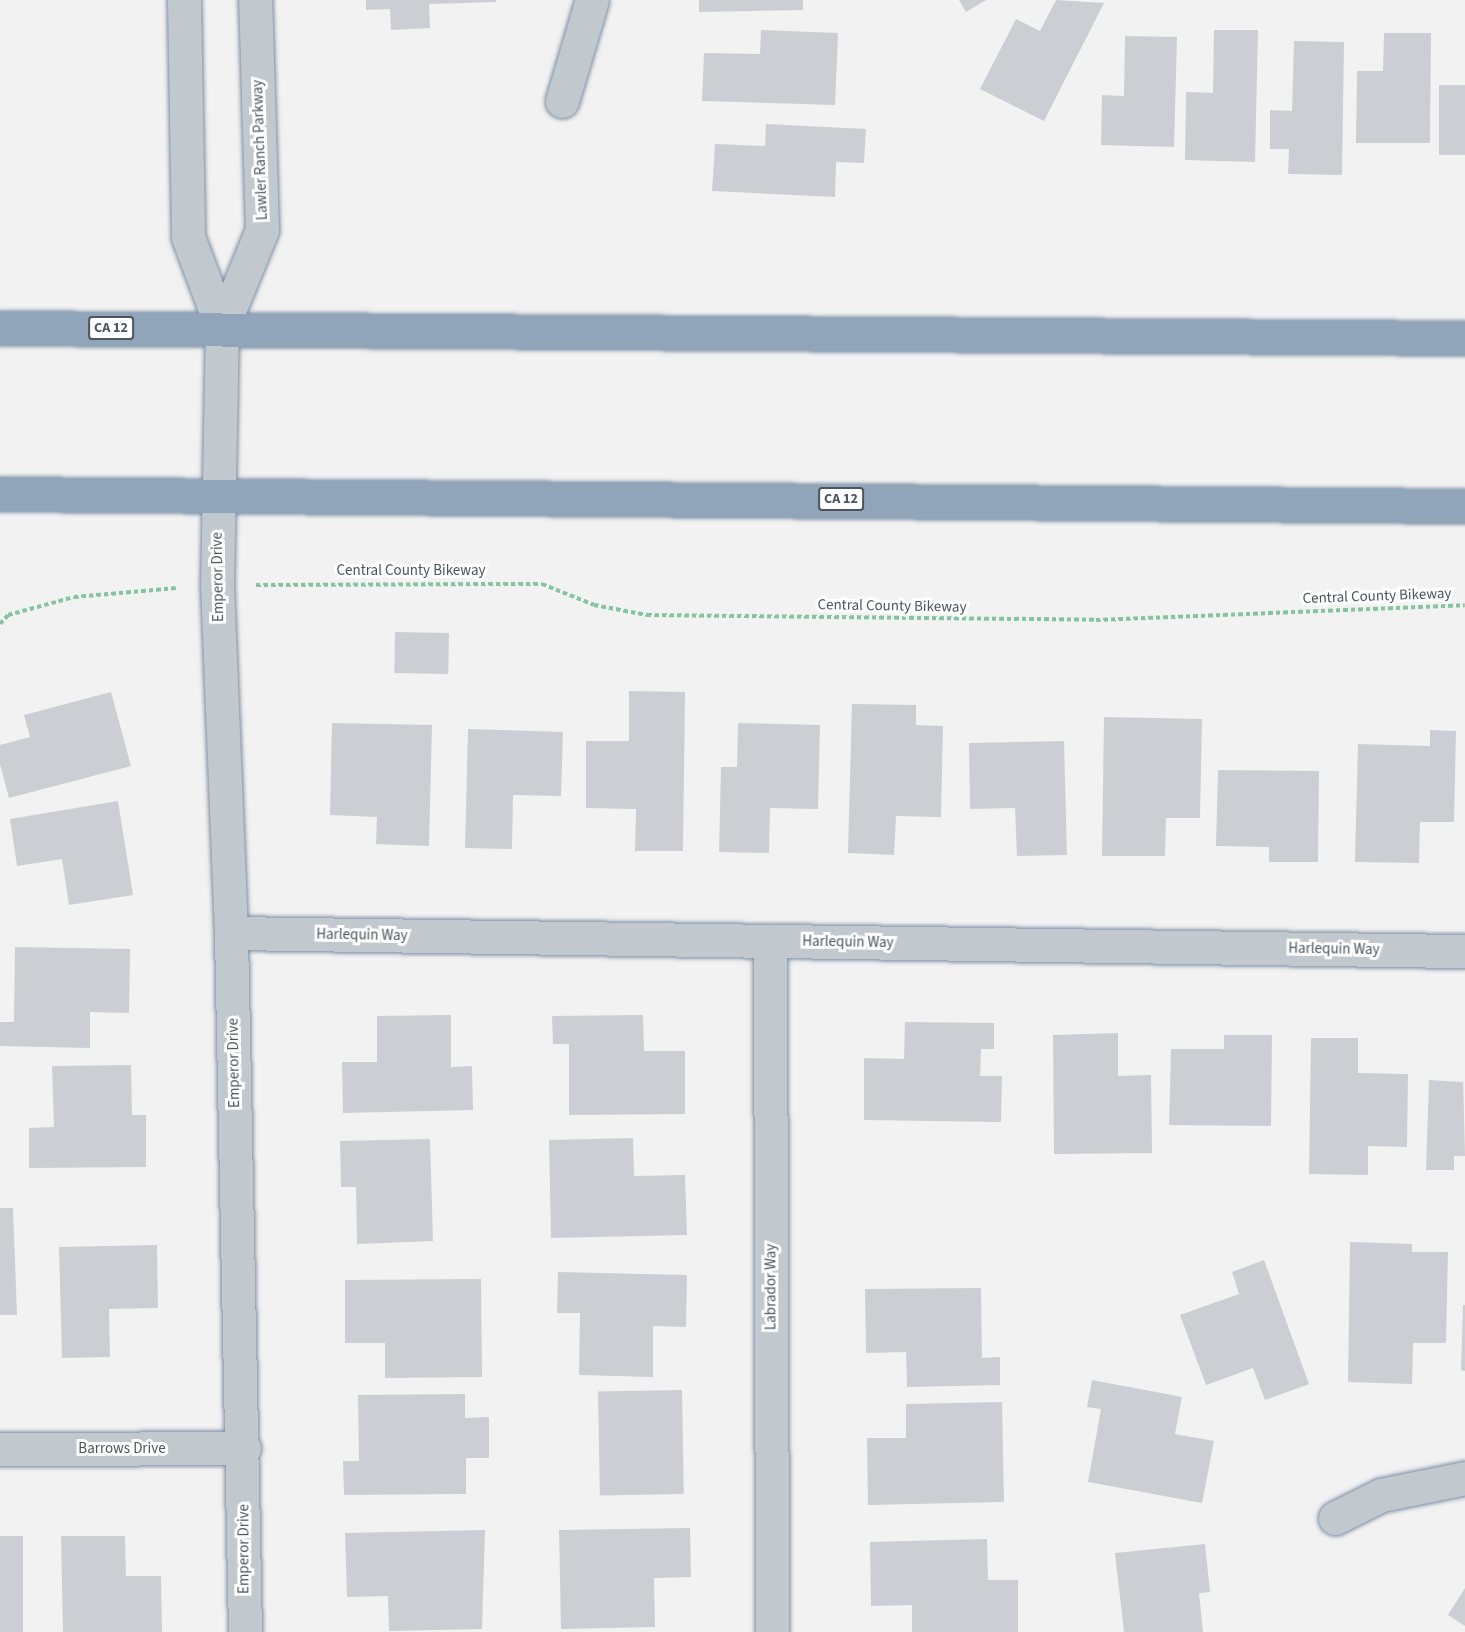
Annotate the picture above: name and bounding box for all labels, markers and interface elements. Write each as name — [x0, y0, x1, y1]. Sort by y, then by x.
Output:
street label: Lawler Ranch Parkway — [249, 79, 271, 221]
road number: CA 12 — [87, 317, 135, 339]
road number: CA 12 — [817, 488, 865, 510]
street label: Emperor Drive — [208, 532, 228, 622]
street label: Central County Bikeway — [336, 562, 486, 580]
street label: Central County Bikeway — [1302, 584, 1452, 608]
street label: Central County Bikeway — [817, 596, 967, 616]
street label: Harlequin Way — [316, 925, 408, 945]
street label: Harlequin Way — [802, 932, 894, 952]
street label: Harlequin Way — [1288, 939, 1380, 959]
street label: Emperor Drive — [224, 1018, 244, 1108]
street label: Labrador Way — [762, 1244, 780, 1330]
street label: Barrows Drive — [78, 1440, 166, 1458]
street label: Emperor Drive — [235, 1504, 253, 1594]

